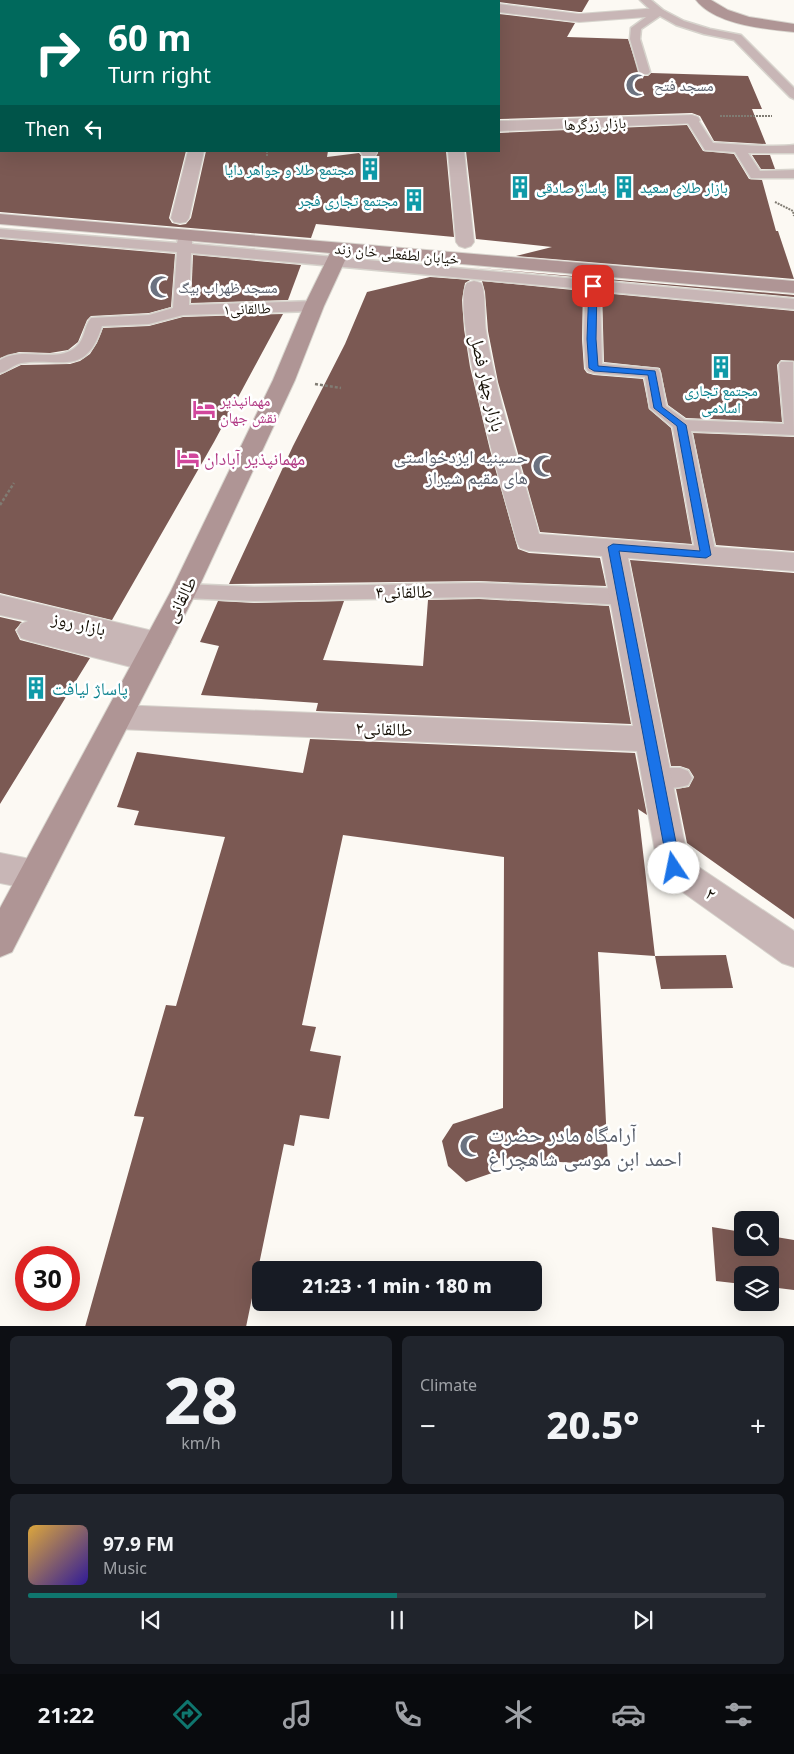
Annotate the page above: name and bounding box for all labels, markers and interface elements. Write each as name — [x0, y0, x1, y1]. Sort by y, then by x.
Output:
text: 60 m — [108, 14, 191, 61]
icon: right — [25, 20, 90, 85]
text: Turn right — [108, 59, 211, 89]
mosque icon: مسجد فتح — [624, 72, 650, 98]
place label: مسجد فتح — [654, 75, 714, 96]
street label: بازار زرگرها — [564, 112, 626, 134]
icon: left — [80, 115, 108, 143]
text: Then — [25, 116, 70, 142]
building icon: مجتمع طلا و جواهر دایا — [357, 156, 383, 182]
place label: مجتمع طلا و جواهر دایا — [224, 159, 354, 180]
building icon: پاساژ صادقی — [507, 174, 533, 200]
building icon: بازار طلای سعید — [611, 174, 637, 200]
place label: پاساژ صادقی — [536, 177, 607, 198]
place label: بازار طلای سعید — [640, 177, 728, 198]
building icon: مجتمع تجاری فجر — [401, 187, 427, 213]
place label: مجتمع تجاری فجر — [297, 190, 398, 211]
street label: خیابان لطفعلی خان زند — [334, 238, 461, 269]
pin — [572, 265, 614, 307]
icon: arrive — [579, 272, 607, 300]
mosque icon: مسجد ظهراب بیگ — [148, 274, 174, 300]
place label: مسجد ظهراب بیگ — [178, 277, 278, 297]
street label: طالقانی۱ — [223, 297, 271, 320]
street label: بازار چهار فصل — [465, 332, 511, 434]
building icon: مجتمع تجاری اسلامی — [708, 354, 734, 380]
place label: مجتمع تجاری اسلامی — [684, 380, 758, 418]
place label: مهمانپذیر نقش جهان — [219, 390, 277, 428]
hotel icon: مهمانپذیر نقش جهان — [191, 396, 217, 422]
place label: حسینیه ایزدخواستی های مقیم شیراز — [394, 444, 528, 490]
hotel icon: مهمانپذیر آبادان — [175, 445, 201, 471]
place label: مهمانپذیر آبادان — [204, 446, 305, 470]
mosque icon: حسینیه ایزدخواستی های مقیم شیراز — [531, 453, 557, 479]
street label: طالقانی — [158, 572, 202, 626]
street label: طالقانی۴ — [375, 579, 433, 603]
street label: بازار روز — [49, 605, 108, 641]
building icon: پاساژ لیافت — [23, 675, 49, 701]
place label: پاساژ لیافت — [52, 676, 128, 700]
street label: طالقانی۲ — [355, 715, 413, 741]
position arrow — [647, 841, 699, 893]
street label: ۲ — [701, 881, 721, 905]
place label: آرامگاه مادر حضرت احمد ابن موسی شاهچراغ — [488, 1120, 682, 1172]
mosque icon: آرامگاه مادر حضرت احمد ابن موسی شاهچراغ — [458, 1133, 484, 1159]
map controls — [734, 1211, 779, 1311]
button: search — [734, 1211, 779, 1256]
speed limit sign: 30 — [15, 1246, 80, 1311]
button: layers — [734, 1266, 779, 1311]
text: 21:23 · 1 min · 180 m — [302, 1273, 492, 1299]
text: 28 — [164, 1355, 238, 1443]
text: Climate — [420, 1374, 477, 1396]
text: 20.5° — [547, 1398, 639, 1450]
text: − — [420, 1406, 436, 1444]
text: + — [750, 1406, 766, 1444]
text: km/h — [181, 1432, 221, 1454]
text: 97.9 FM — [103, 1531, 174, 1557]
text: Music — [103, 1557, 147, 1579]
icon: previous — [137, 1606, 165, 1634]
icon: pause — [383, 1606, 411, 1634]
icon: next — [629, 1606, 657, 1634]
icon: directions — [170, 1697, 205, 1732]
icon: music — [280, 1697, 315, 1732]
icon: phone — [390, 1697, 425, 1732]
icon: climate — [501, 1697, 536, 1732]
icon: car — [611, 1697, 646, 1732]
icon: filters — [721, 1697, 756, 1732]
text: 21:22 — [38, 1699, 94, 1729]

